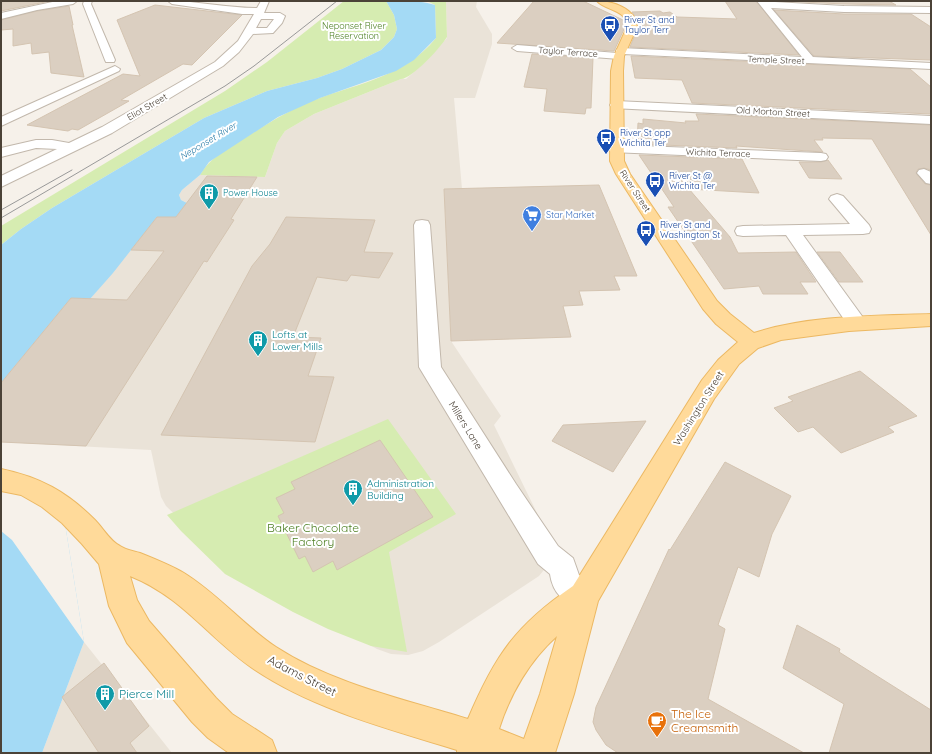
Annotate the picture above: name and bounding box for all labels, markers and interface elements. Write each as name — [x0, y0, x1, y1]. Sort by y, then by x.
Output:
bus stop icon: River St and Taylor Terr — [599, 14, 621, 42]
place label: River St and Taylor Terr — [624, 14, 674, 35]
park label: Neponset River Reservation — [322, 20, 386, 41]
street label: Taylor Terrace — [538, 44, 598, 59]
street label: Temple Street — [747, 53, 805, 66]
street label: Eliot Street — [125, 91, 169, 122]
street label: Old Morton Street — [736, 104, 810, 119]
water label: Neponset River — [178, 119, 239, 162]
bus stop icon: River St opp Wichita Ter — [595, 127, 617, 155]
place label: River St opp Wichita Ter — [620, 127, 671, 148]
street label: Wichita Terrace — [685, 146, 751, 159]
street label: River Street — [618, 167, 653, 214]
bus stop icon: River St @ Wichita Ter — [644, 170, 666, 198]
place label: River St @ Wichita Ter — [669, 170, 716, 191]
building icon: Power House — [198, 182, 220, 210]
place label: Power House — [223, 187, 278, 198]
supermarket icon: Star Market — [521, 204, 543, 232]
place label: Star Market — [546, 209, 595, 220]
bus stop icon: River St and Washington St — [635, 219, 657, 247]
place label: River St and Washington St — [660, 219, 720, 240]
place label: Lofts at Lower Mills — [272, 328, 323, 353]
building icon: Lofts at Lower Mills — [247, 329, 269, 357]
street label: Washington Street — [670, 368, 727, 448]
street label: Millers Lane — [446, 399, 486, 452]
place label: Administration Building — [367, 477, 434, 502]
building icon: Administration Building — [342, 478, 364, 506]
park label: Baker Chocolate Factory — [267, 520, 359, 549]
street label: Adams Street — [265, 652, 339, 699]
building icon: Pierce Mill — [94, 683, 116, 711]
place label: Pierce Mill — [119, 686, 174, 701]
place label: The Ice Creamsmith — [671, 706, 738, 735]
cafe icon: The Ice Creamsmith — [646, 710, 668, 738]

